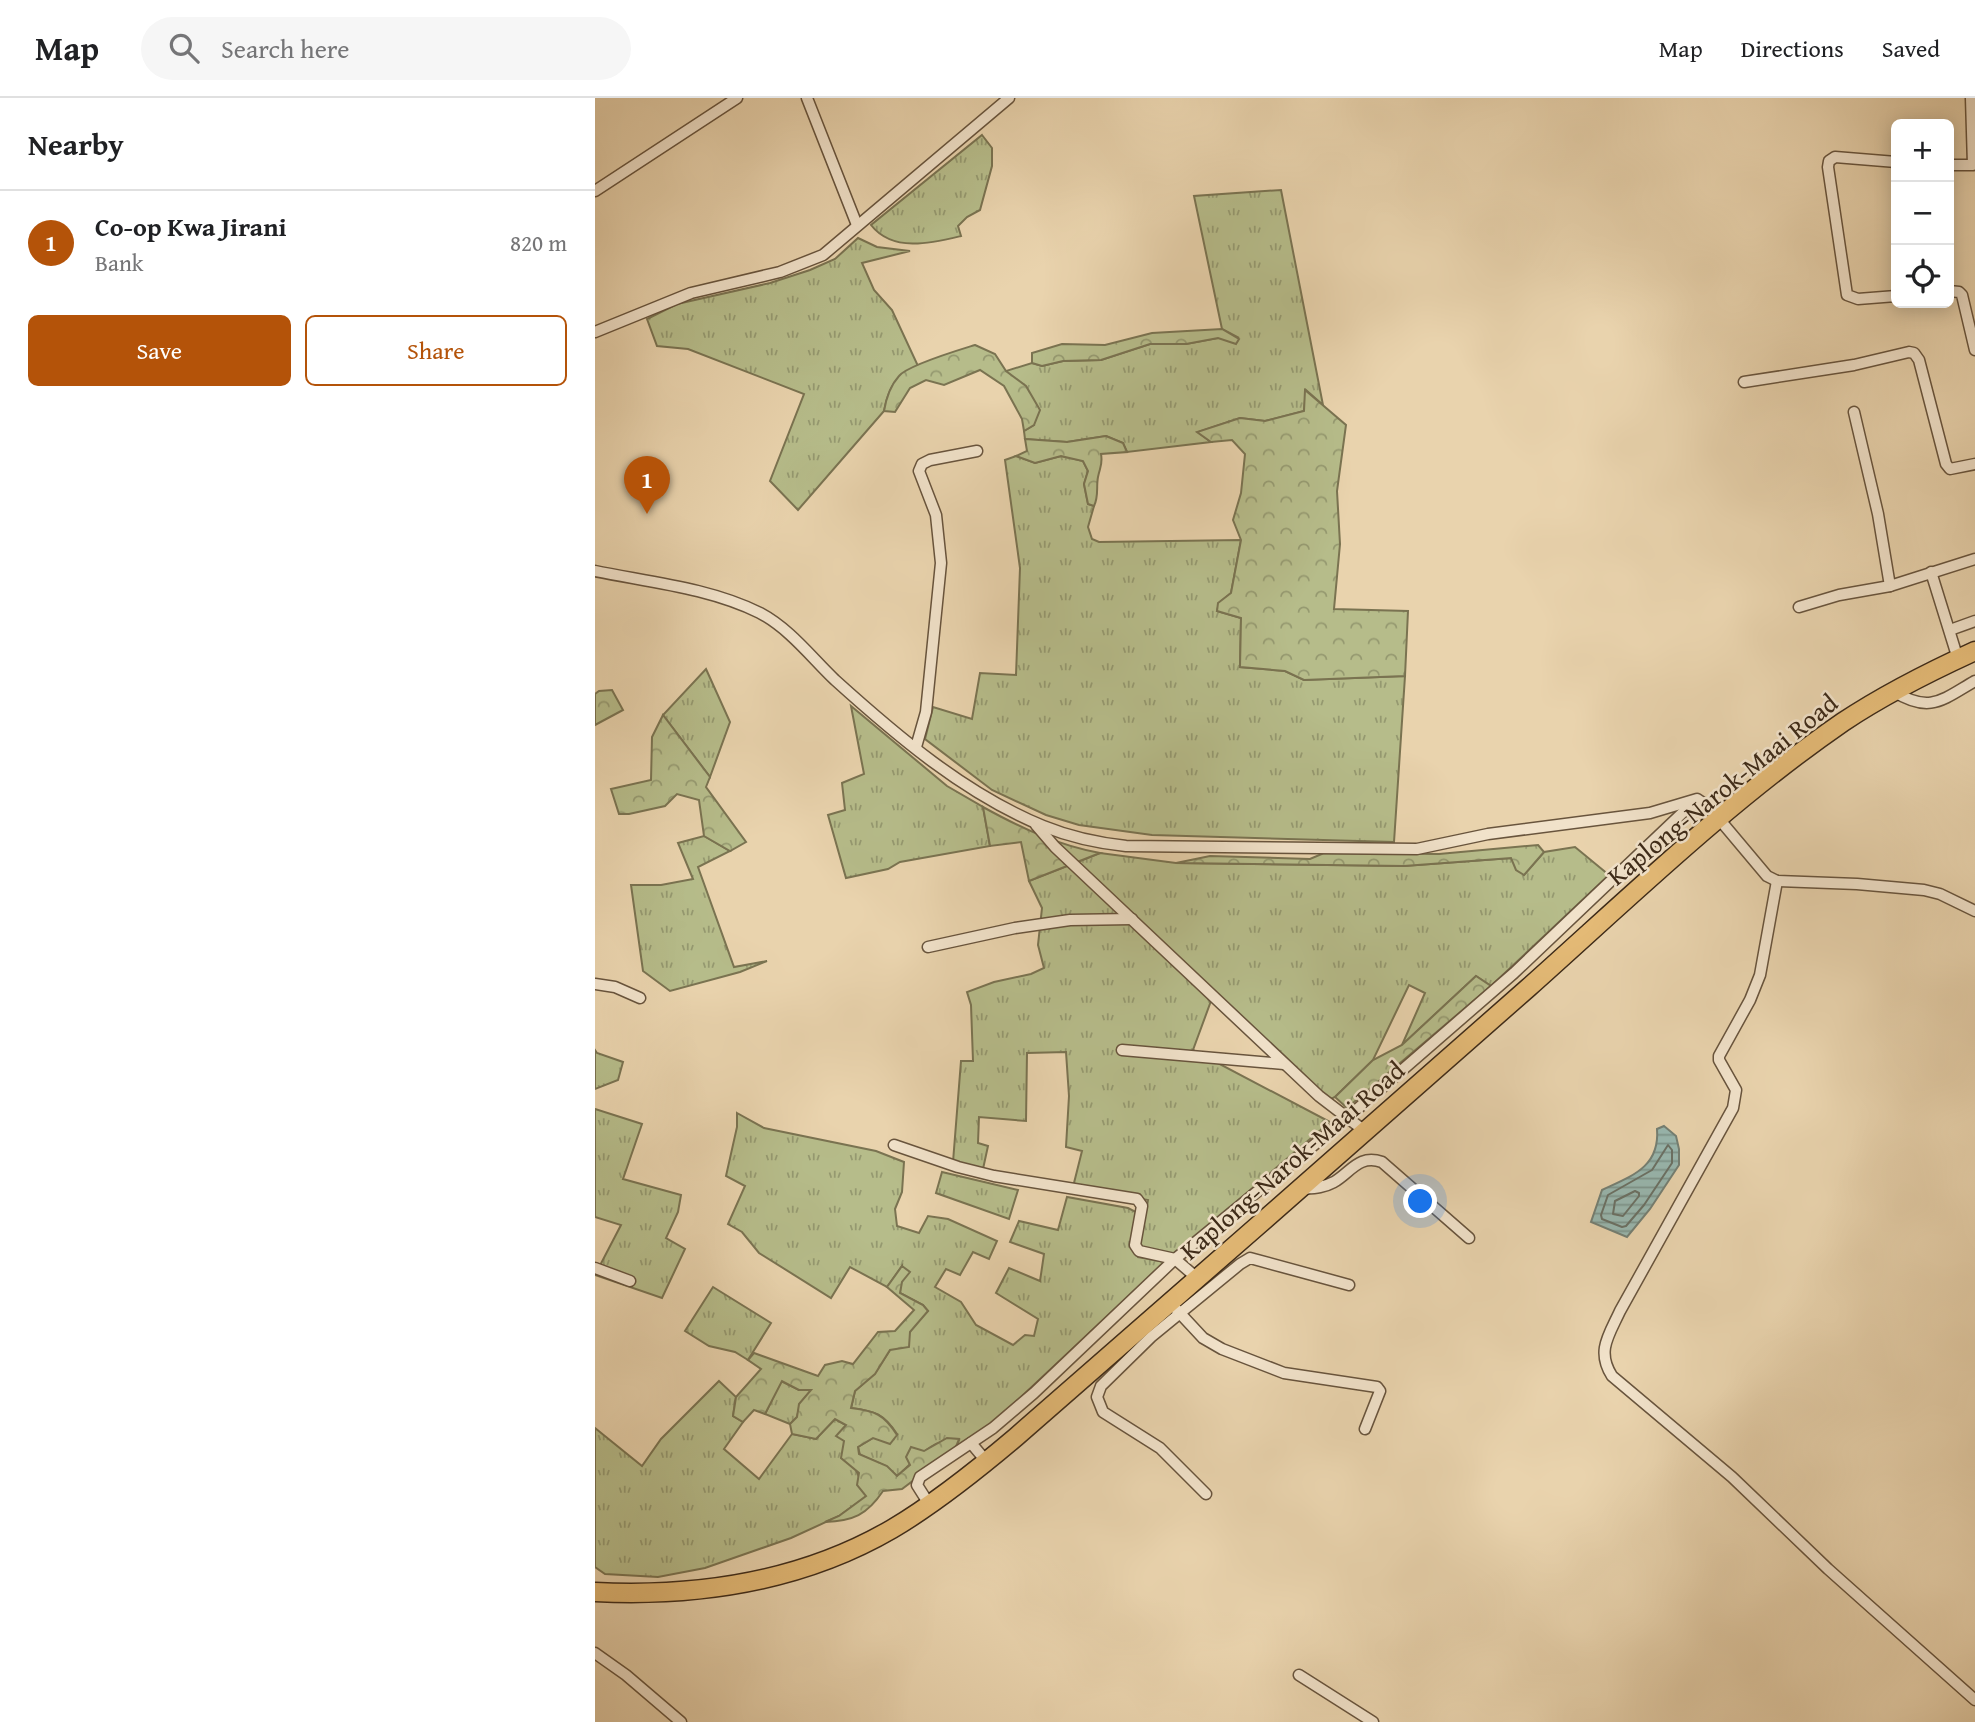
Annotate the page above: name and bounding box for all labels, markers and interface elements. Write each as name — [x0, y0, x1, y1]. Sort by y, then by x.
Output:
search box — [141, 17, 631, 80]
text: Map — [35, 24, 99, 72]
icon: search — [165, 29, 203, 67]
text: Search here — [221, 29, 349, 68]
text: Map — [1659, 31, 1703, 66]
text: Directions — [1741, 31, 1844, 66]
text: Saved — [1882, 31, 1940, 66]
map controls — [1891, 119, 1954, 308]
button: + — [1891, 119, 1954, 182]
text: Nearby — [28, 122, 124, 166]
button: − — [1891, 182, 1954, 245]
text: Co-op Kwa Jirani — [95, 207, 287, 246]
text: 1 — [45, 226, 57, 259]
text: 820 m — [510, 226, 567, 259]
button: locate — [1891, 245, 1954, 308]
text: Bank — [95, 246, 144, 279]
button: Save — [28, 315, 291, 386]
button: Share — [305, 315, 567, 386]
pin: 1 — [624, 456, 670, 514]
street label: Kaplong-Narok-Maai Road — [1598, 683, 1846, 894]
street label: Kaplong-Narok-Maai Road — [1171, 1051, 1413, 1269]
your location — [1403, 1184, 1437, 1218]

